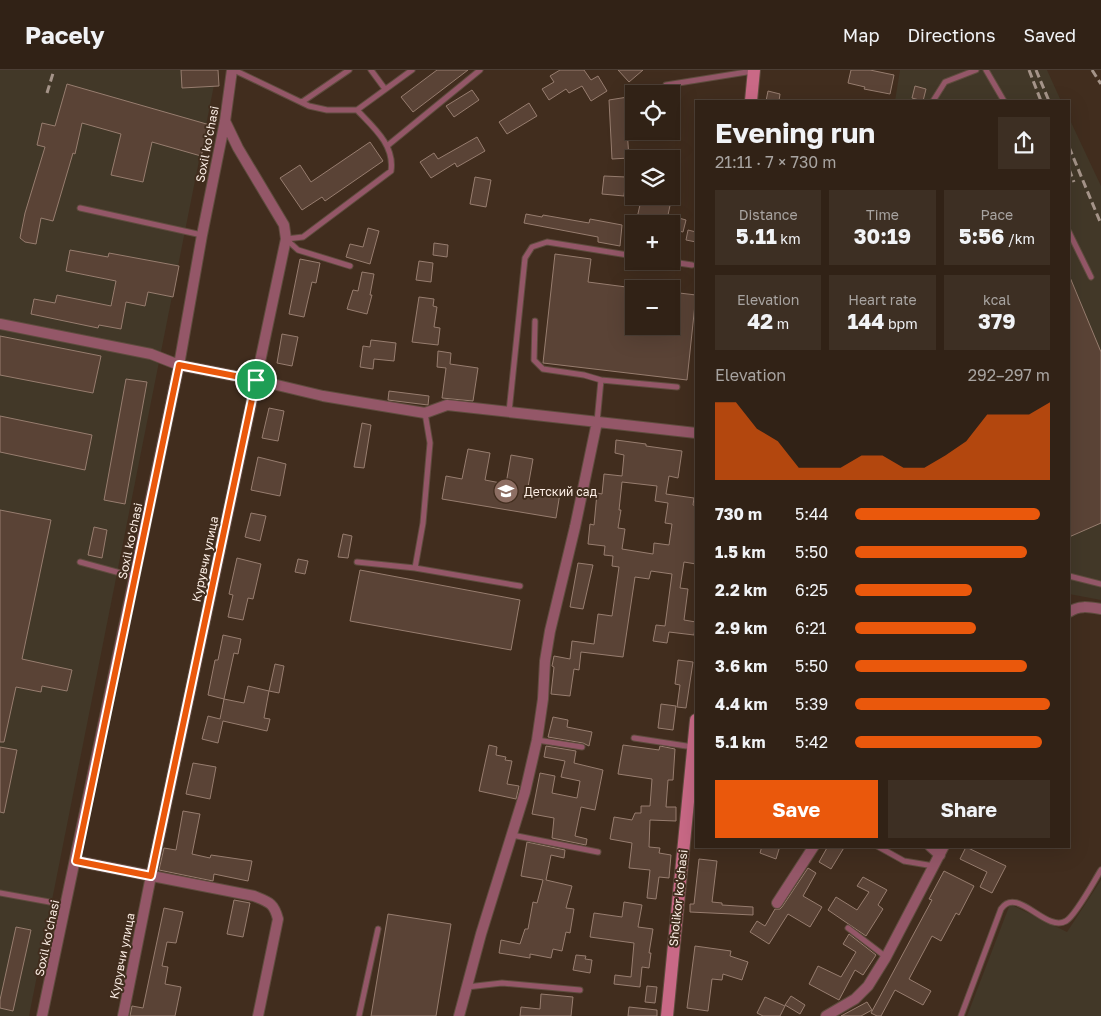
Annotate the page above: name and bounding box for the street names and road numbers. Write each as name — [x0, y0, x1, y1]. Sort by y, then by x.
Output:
street label: Soxil ko'chasi — [192, 104, 222, 184]
street label: Soxil ko'chasi — [115, 501, 145, 581]
street label: Курувчи улица — [189, 515, 221, 603]
street label: Sholikor ko'chasi — [665, 849, 691, 947]
street label: Soxil ko'chasi — [32, 898, 62, 978]
street label: Курувчи улица — [106, 912, 138, 1000]

